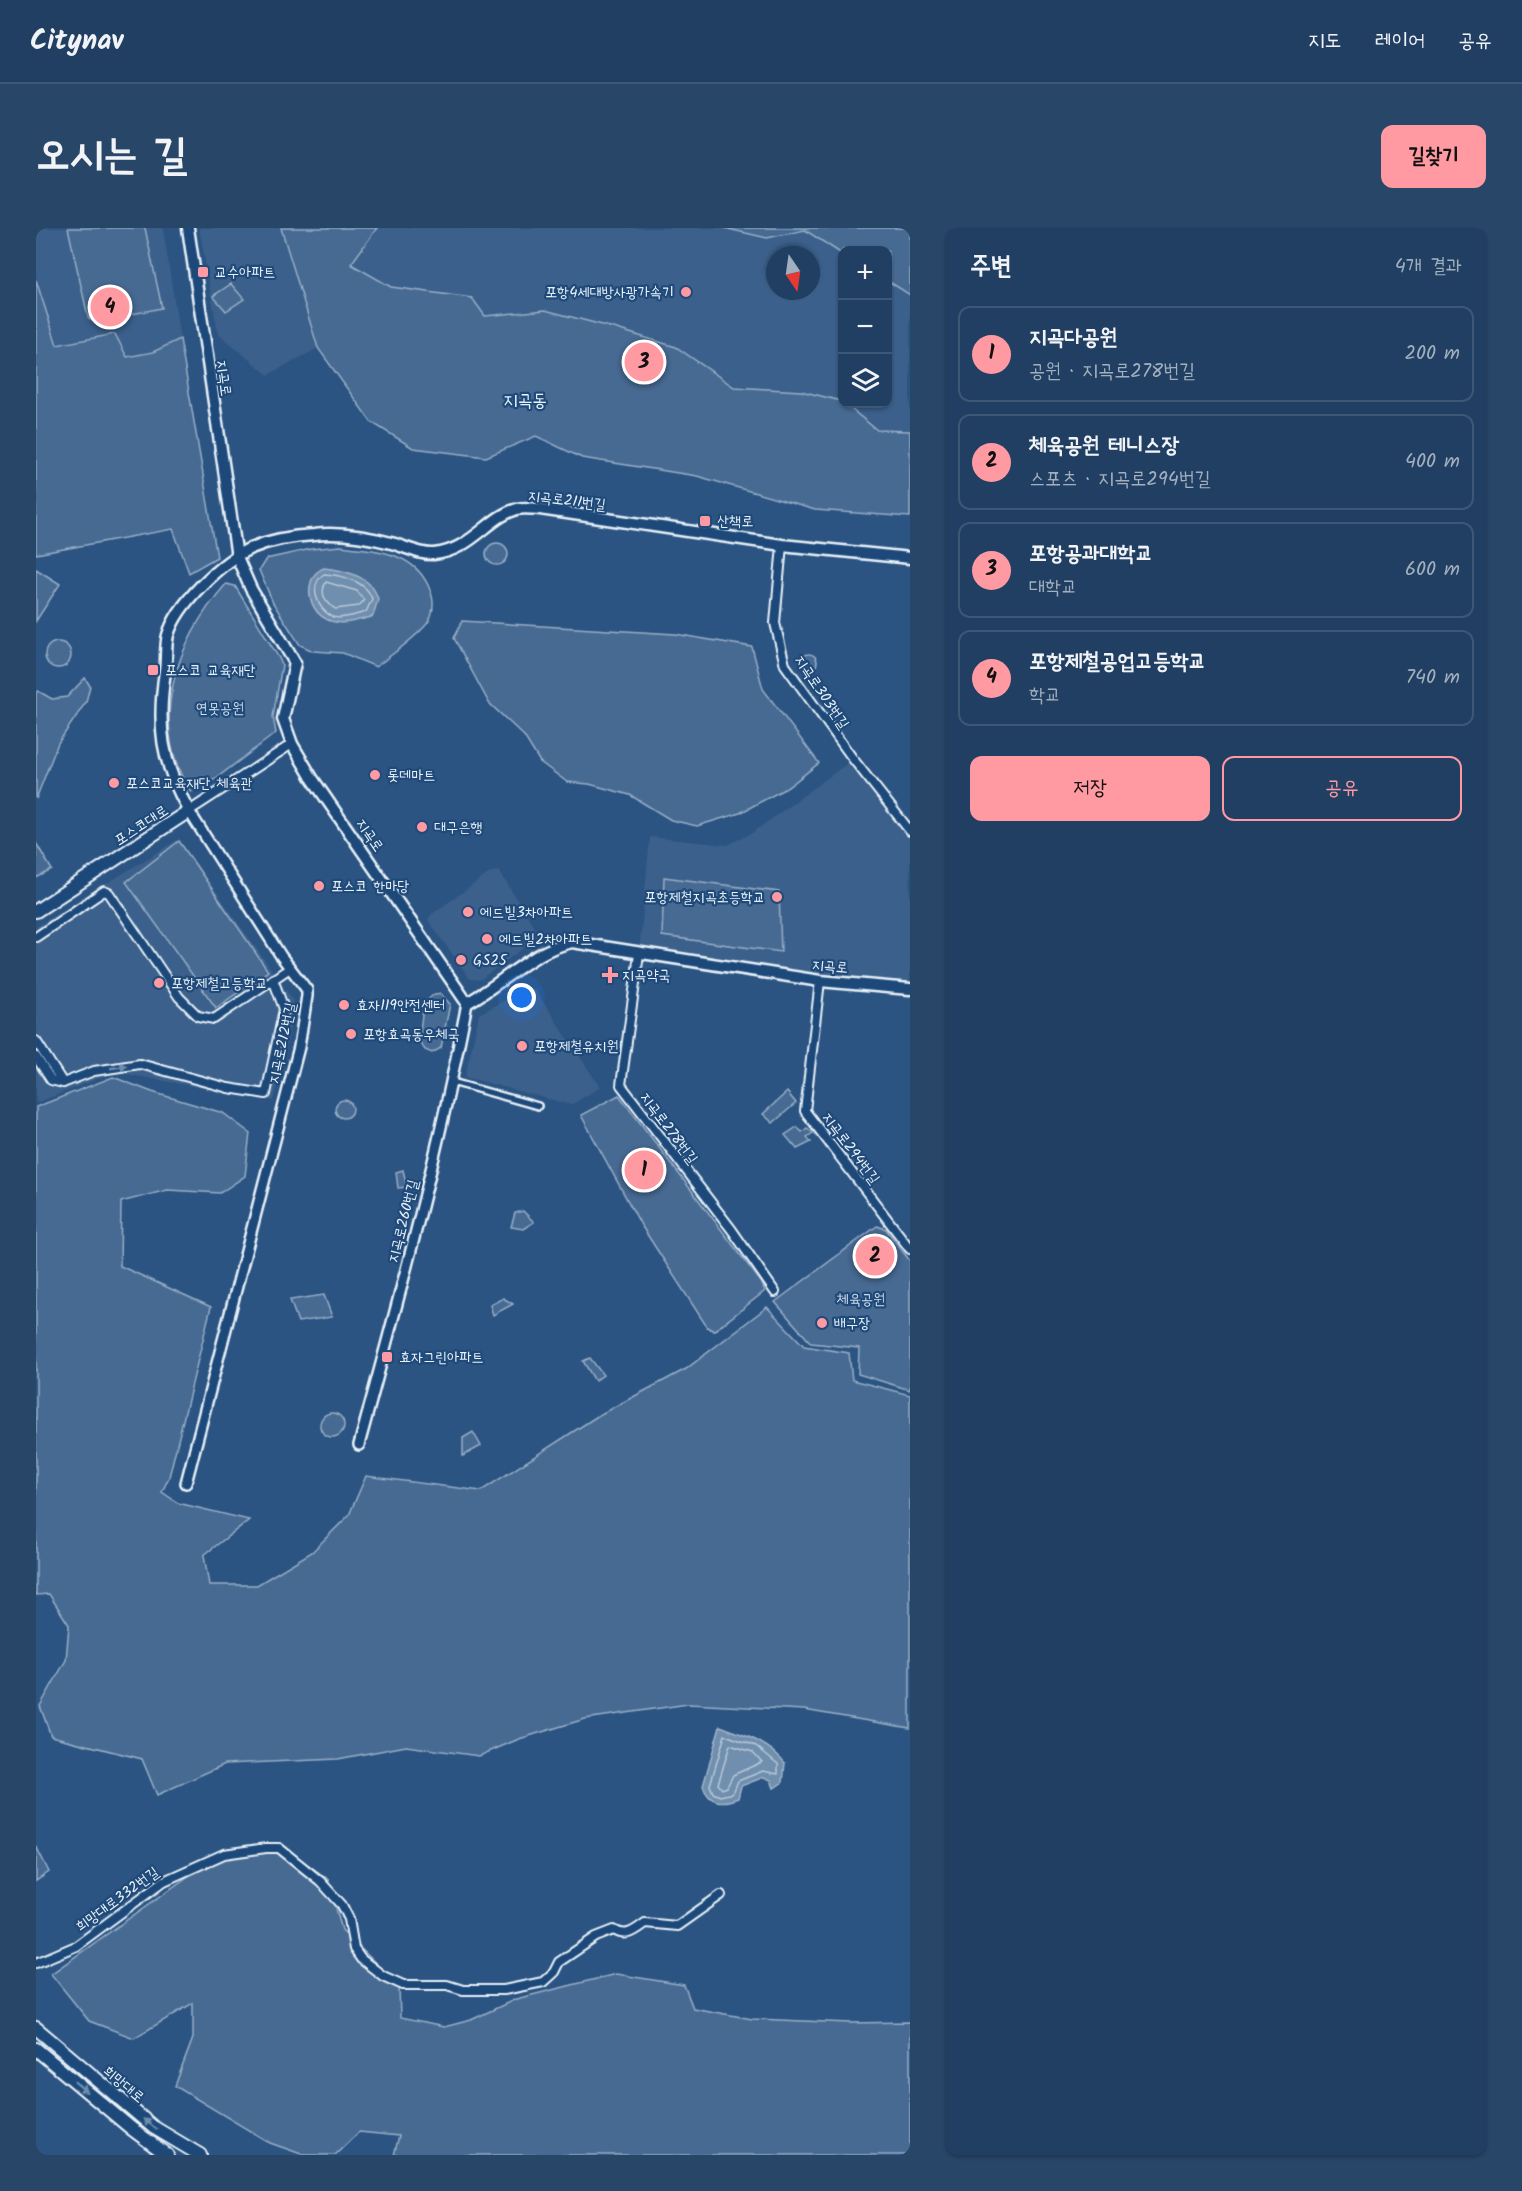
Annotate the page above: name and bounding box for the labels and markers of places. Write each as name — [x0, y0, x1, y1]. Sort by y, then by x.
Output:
place label: 교수아파트 — [215, 261, 275, 285]
marker: 교수아파트 — [196, 265, 210, 279]
place label: 포항4세대방사광가속기 — [545, 281, 674, 305]
pin: 4 — [90, 284, 130, 329]
marker: 포항4세대방사광가속기 — [679, 285, 693, 299]
pin: 3 — [624, 340, 664, 384]
place label: 산책로 — [717, 510, 753, 534]
marker: 산책로 — [698, 514, 712, 528]
place label: 포스코 교육재단 — [165, 659, 256, 683]
marker: 포스코 교육재단 — [146, 663, 160, 677]
place label: 롯데마트 — [387, 764, 435, 788]
marker: 롯데마트 — [368, 768, 382, 782]
place label: 포스코교육재단 체육관 — [126, 772, 253, 796]
marker: 포스코교육재단 체육관 — [107, 776, 121, 790]
place label: 대구은행 — [434, 816, 482, 840]
marker: 대구은행 — [415, 820, 429, 834]
place label: 포스코 한마당 — [331, 875, 409, 899]
marker: 포스코 한마당 — [312, 879, 326, 893]
place label: 포항제철지곡초등학교 — [644, 886, 765, 910]
marker: 포항제철지곡초등학교 — [770, 890, 784, 904]
place label: 에드빌3차아파트 — [480, 901, 573, 925]
marker: 에드빌3차아파트 — [461, 905, 475, 919]
place label: 에드빌2차아파트 — [499, 928, 592, 952]
marker: 에드빌2차아파트 — [480, 932, 494, 946]
place label: GS25 — [473, 949, 508, 973]
marker: GS25 — [454, 953, 468, 967]
place label: 지곡약국 — [622, 964, 670, 988]
marker: 지곡약국 — [603, 968, 617, 982]
place label: 포항제철고등학교 — [171, 972, 268, 996]
marker: 포항제철고등학교 — [152, 976, 166, 990]
place label: 효자119안전센터 — [356, 994, 445, 1018]
marker: 효자119안전센터 — [337, 998, 351, 1012]
place label: 포항효곡동우체국 — [363, 1023, 460, 1047]
marker: 포항효곡동우체국 — [344, 1027, 358, 1041]
place label: 포항제철유치원 — [534, 1035, 619, 1059]
marker: 포항제철유치원 — [515, 1039, 529, 1053]
pin: 1 — [624, 1148, 664, 1192]
pin: 2 — [856, 1234, 894, 1278]
place label: 배구장 — [834, 1312, 870, 1336]
marker: 배구장 — [815, 1316, 829, 1330]
place label: 효자그린아파트 — [399, 1346, 484, 1370]
marker: 효자그린아파트 — [380, 1350, 394, 1364]

